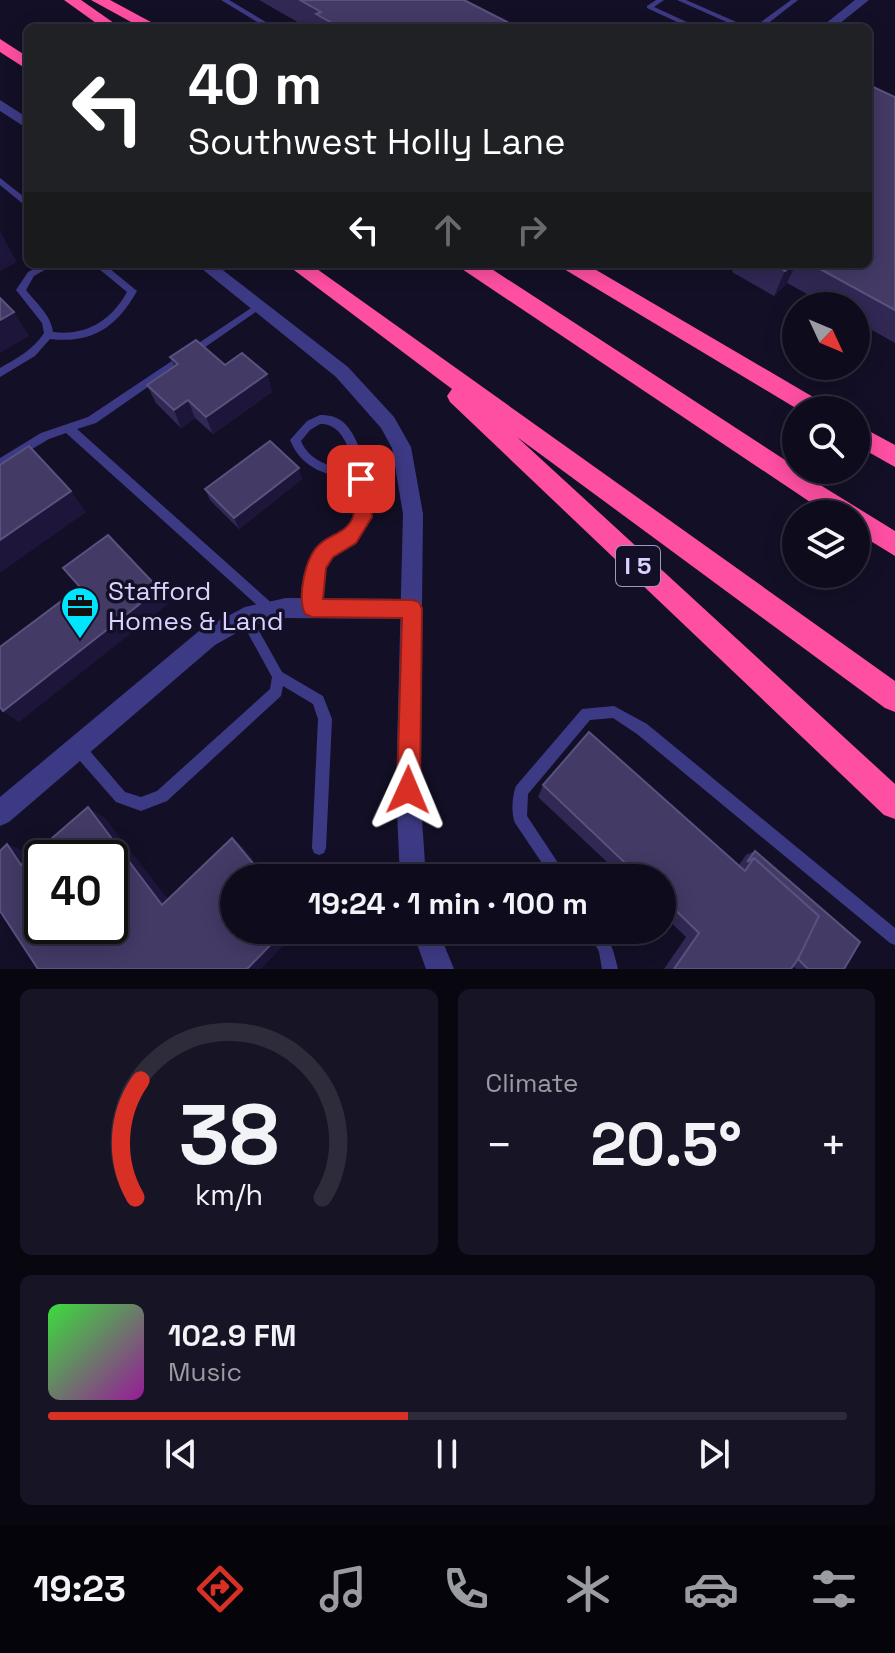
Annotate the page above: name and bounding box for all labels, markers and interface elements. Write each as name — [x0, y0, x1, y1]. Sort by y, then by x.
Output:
text: 40 m — [188, 49, 322, 120]
icon: left — [56, 56, 160, 160]
text: Southwest Holly Lane — [188, 119, 566, 165]
icon: left — [342, 208, 386, 252]
icon: ahead — [426, 208, 470, 252]
icon: right — [510, 208, 554, 252]
north arrow — [782, 292, 870, 380]
map controls — [782, 292, 870, 588]
button: search — [782, 396, 870, 484]
pin — [327, 445, 395, 513]
icon: arrive — [339, 457, 383, 501]
button: layers — [782, 500, 870, 588]
road number: I 5 — [616, 546, 660, 586]
place label: Stafford Homes & Land — [108, 574, 283, 638]
office icon: Stafford Homes & Land — [59, 585, 101, 640]
position arrow — [366, 748, 450, 832]
speed limit sign: 40 — [24, 840, 128, 944]
text: 19:24 · 1 min · 100 m — [308, 884, 588, 923]
text: Climate — [486, 1066, 578, 1100]
text: 38 — [178, 1082, 279, 1188]
text: 20.5° — [591, 1106, 742, 1183]
text: − — [486, 1117, 513, 1173]
text: + — [820, 1117, 847, 1173]
text: km/h — [195, 1177, 263, 1213]
text: 102.9 FM — [168, 1316, 296, 1355]
text: Music — [168, 1355, 242, 1389]
icon: previous — [159, 1432, 203, 1476]
icon: pause — [425, 1432, 469, 1476]
icon: next — [692, 1432, 736, 1476]
icon: directions — [192, 1561, 248, 1617]
icon: music — [315, 1561, 371, 1617]
icon: phone — [438, 1561, 494, 1617]
icon: climate — [560, 1561, 616, 1617]
icon: car — [683, 1561, 739, 1617]
icon: filters — [806, 1561, 862, 1617]
text: 19:23 — [33, 1566, 126, 1612]

